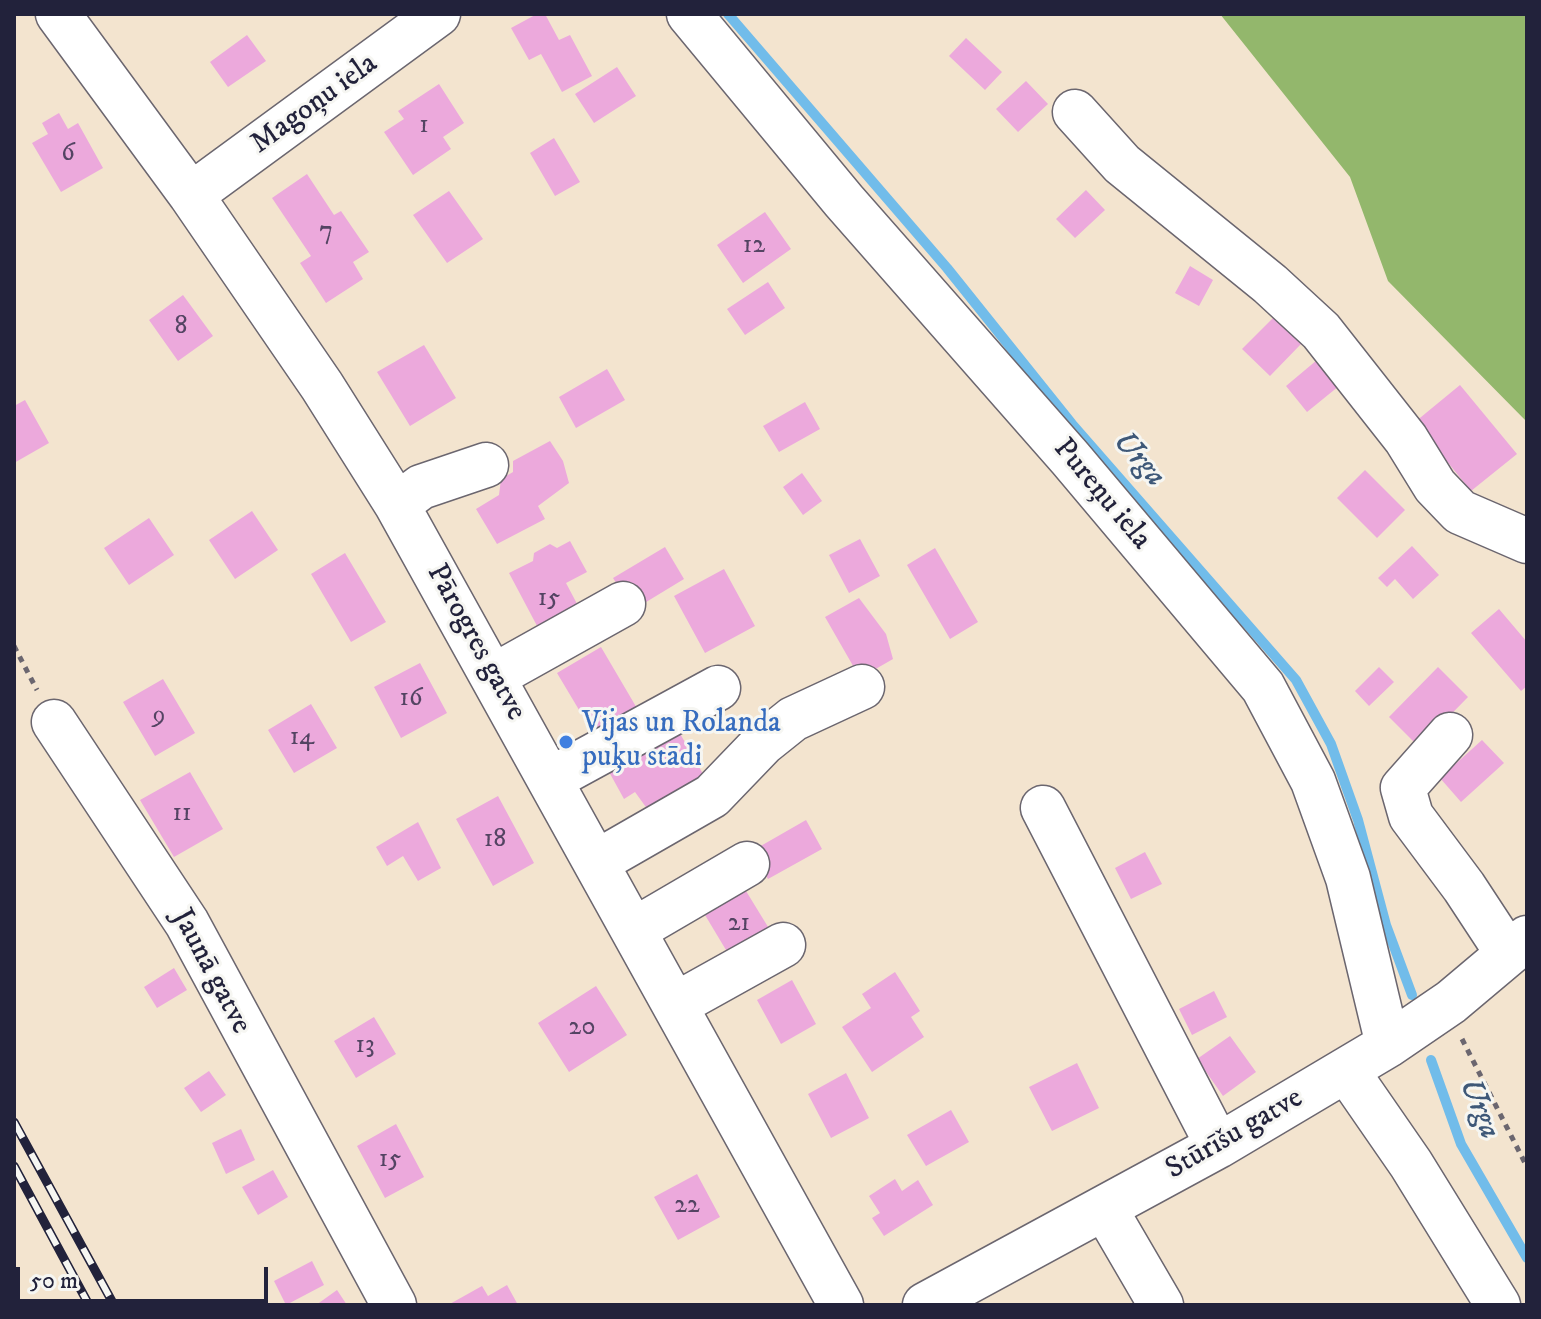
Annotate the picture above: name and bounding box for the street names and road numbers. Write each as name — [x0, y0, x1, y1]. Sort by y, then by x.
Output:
street label: Magoņu iela — [245, 47, 385, 163]
street label: Pureņu iela — [1044, 432, 1158, 558]
street label: Pārogres gatve — [417, 559, 533, 727]
street label: Jaunā gatve — [162, 904, 258, 1040]
street label: Stūrīšu gatve — [1160, 1081, 1310, 1189]

